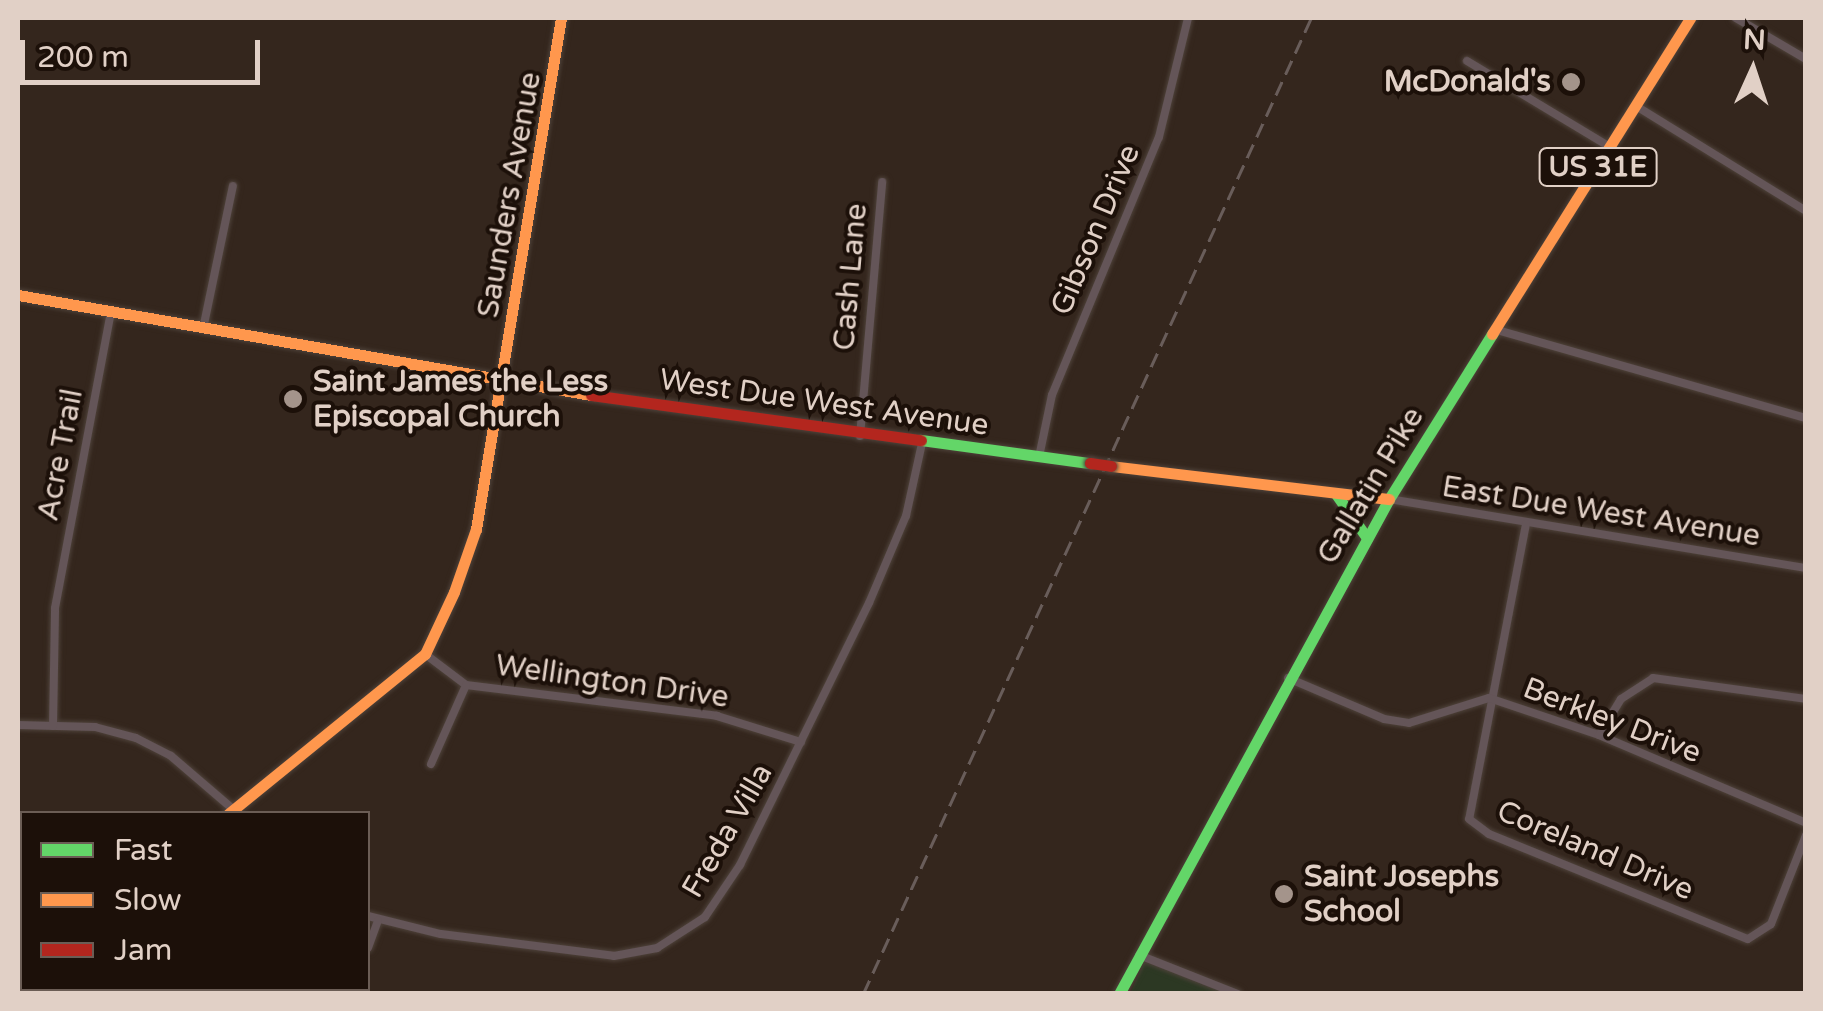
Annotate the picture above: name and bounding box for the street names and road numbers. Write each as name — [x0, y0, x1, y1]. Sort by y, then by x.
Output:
street label: Saunders Avenue — [471, 69, 549, 321]
street label: Gibson Drive — [1044, 139, 1148, 321]
road number: US 31E — [1538, 144, 1658, 190]
street label: Cash Lane — [827, 202, 875, 352]
street label: West Due West Avenue — [657, 362, 991, 444]
street label: Acre Trail — [31, 386, 91, 524]
street label: Gallatin Pike — [1310, 401, 1432, 571]
street label: East Due West Avenue — [1439, 469, 1763, 555]
street label: Wellington Drive — [493, 648, 731, 716]
street label: Berkley Drive — [1518, 671, 1706, 771]
street label: Freda Villa — [675, 758, 781, 904]
street label: Coreland Drive — [1491, 793, 1699, 909]

